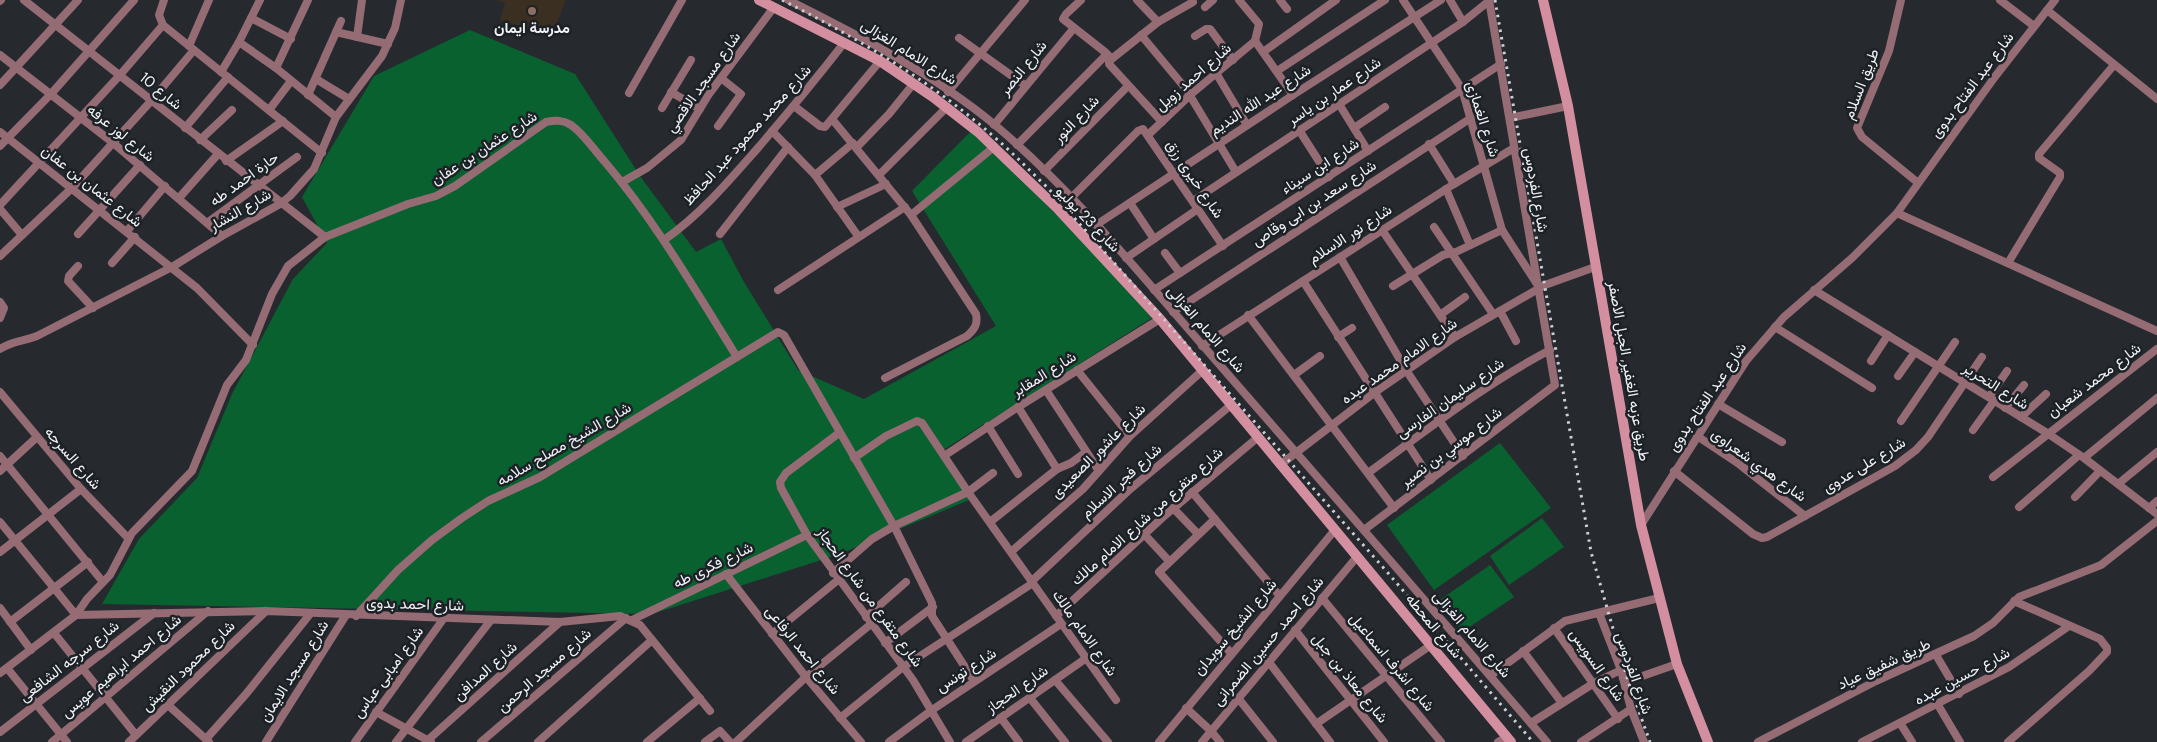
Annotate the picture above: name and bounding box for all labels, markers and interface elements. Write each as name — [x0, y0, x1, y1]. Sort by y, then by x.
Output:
marker: مدرسة ايمان — [526, 5, 538, 17]
street label: شارع الامام الغزالى — [857, 14, 961, 90]
place label: مدرسة ايمان — [494, 18, 570, 38]
street label: شارع مسجد الاقصي — [661, 28, 748, 138]
street label: شارع عبد الفتاح بدوى — [1926, 28, 2019, 143]
street label: شارع النصر — [994, 36, 1052, 101]
street label: شارع احمد زويل — [1151, 38, 1236, 116]
street label: طريق السلام — [1838, 46, 1884, 122]
street label: شارع عمار بن ياسر — [1282, 52, 1386, 131]
street label: شارع محمد محمود عبد الحافظ — [678, 60, 816, 210]
street label: شارع عبد الله النديم — [1205, 60, 1315, 141]
street label: شارع 10 — [135, 68, 187, 115]
street label: شارع الغمازى — [1460, 78, 1505, 160]
street label: شارع النور — [1048, 91, 1104, 149]
street label: شارع لوز عرفه — [82, 100, 159, 167]
street label: شارع عثمان بن عفان — [427, 106, 542, 191]
street label: شارع ابن سيناء — [1277, 133, 1364, 200]
street label: شارع خيرى رزق — [1161, 136, 1229, 223]
street label: شارع عثمان بن عفان — [37, 140, 147, 233]
street label: شارع الفردوس — [1518, 146, 1553, 234]
street label: حارة احمد طه — [206, 147, 282, 211]
street label: شارع سعد بن ابى وقاص — [1248, 155, 1381, 252]
street label: شارع 23 يوليو — [1051, 181, 1125, 257]
street label: شارع النشار — [204, 184, 275, 237]
street label: شارع نور الاسلام — [1304, 199, 1396, 269]
street label: طريق عزبه الغفير, الجبل الاصفر — [1603, 278, 1655, 463]
street label: شارع الامام الغزالى — [1162, 281, 1250, 378]
street label: شارع الامام محمد عبده — [1337, 313, 1462, 410]
street label: شارع عبد الفتاح بدوى — [1663, 338, 1752, 456]
street label: شارع محمد شعبان — [2043, 338, 2146, 423]
street label: شارع المقابر — [1007, 346, 1081, 403]
street label: شارع سليمان الفارسى — [1392, 353, 1509, 444]
street label: شارع التحرير — [1958, 357, 2033, 415]
street label: شارع الشيخ مصلح سلامه — [493, 397, 635, 491]
street label: شارع عاشور الصعيدى — [1046, 399, 1151, 504]
street label: شارع موسي بن نصير — [1395, 402, 1508, 495]
street label: شارع السرجه — [39, 422, 106, 494]
street label: شارع هدي شعراوى — [1706, 424, 1811, 509]
street label: شارع على عدوى — [1819, 432, 1910, 499]
street label: شارع فجر الاسلام — [1076, 439, 1167, 524]
street label: شارع متفرع من شارع الامام مالك — [1067, 442, 1228, 590]
street label: شارع متفرع من شارع الحجاز — [811, 522, 928, 672]
street label: شارع فكرى طه — [670, 537, 757, 594]
street label: شارع احمد حسين الضمرانى — [1208, 572, 1329, 711]
street label: شارع الشيخ سويدان — [1189, 574, 1282, 680]
street label: شارع الامام مالك — [1047, 586, 1122, 681]
street label: شارع الامام الغزالى — [1428, 586, 1516, 683]
street label: شارع المحطه — [1400, 589, 1467, 663]
street label: شارع احمد بدوى — [366, 592, 464, 617]
street label: شارع احمد الرفاعى — [760, 601, 845, 699]
street label: شارع اشرف اسماعيل — [1344, 609, 1439, 716]
street label: شارع احمد ابراهيم عويس — [57, 610, 186, 723]
street label: شارع سرجه الشافعى — [15, 615, 124, 707]
street label: شارع محمود النقيش — [137, 616, 240, 717]
street label: شارع مسجد الايمان — [255, 616, 334, 726]
street label: شارع امبابى عباس — [348, 622, 429, 723]
street label: شارع مسجد الرحمن — [493, 623, 596, 717]
street label: شارع السويس — [1564, 625, 1630, 706]
street label: شارع معاذ بن جبل — [1307, 629, 1393, 728]
street label: شارع الفردوس — [1610, 629, 1657, 717]
street label: طريق شفيق عياد — [1834, 634, 1934, 694]
street label: شارع المدافن — [449, 637, 522, 706]
street label: شارع حسين عبده — [1911, 642, 2014, 711]
street label: شارع تونس — [932, 643, 1001, 698]
street label: شارع الحجاز — [981, 660, 1053, 719]

